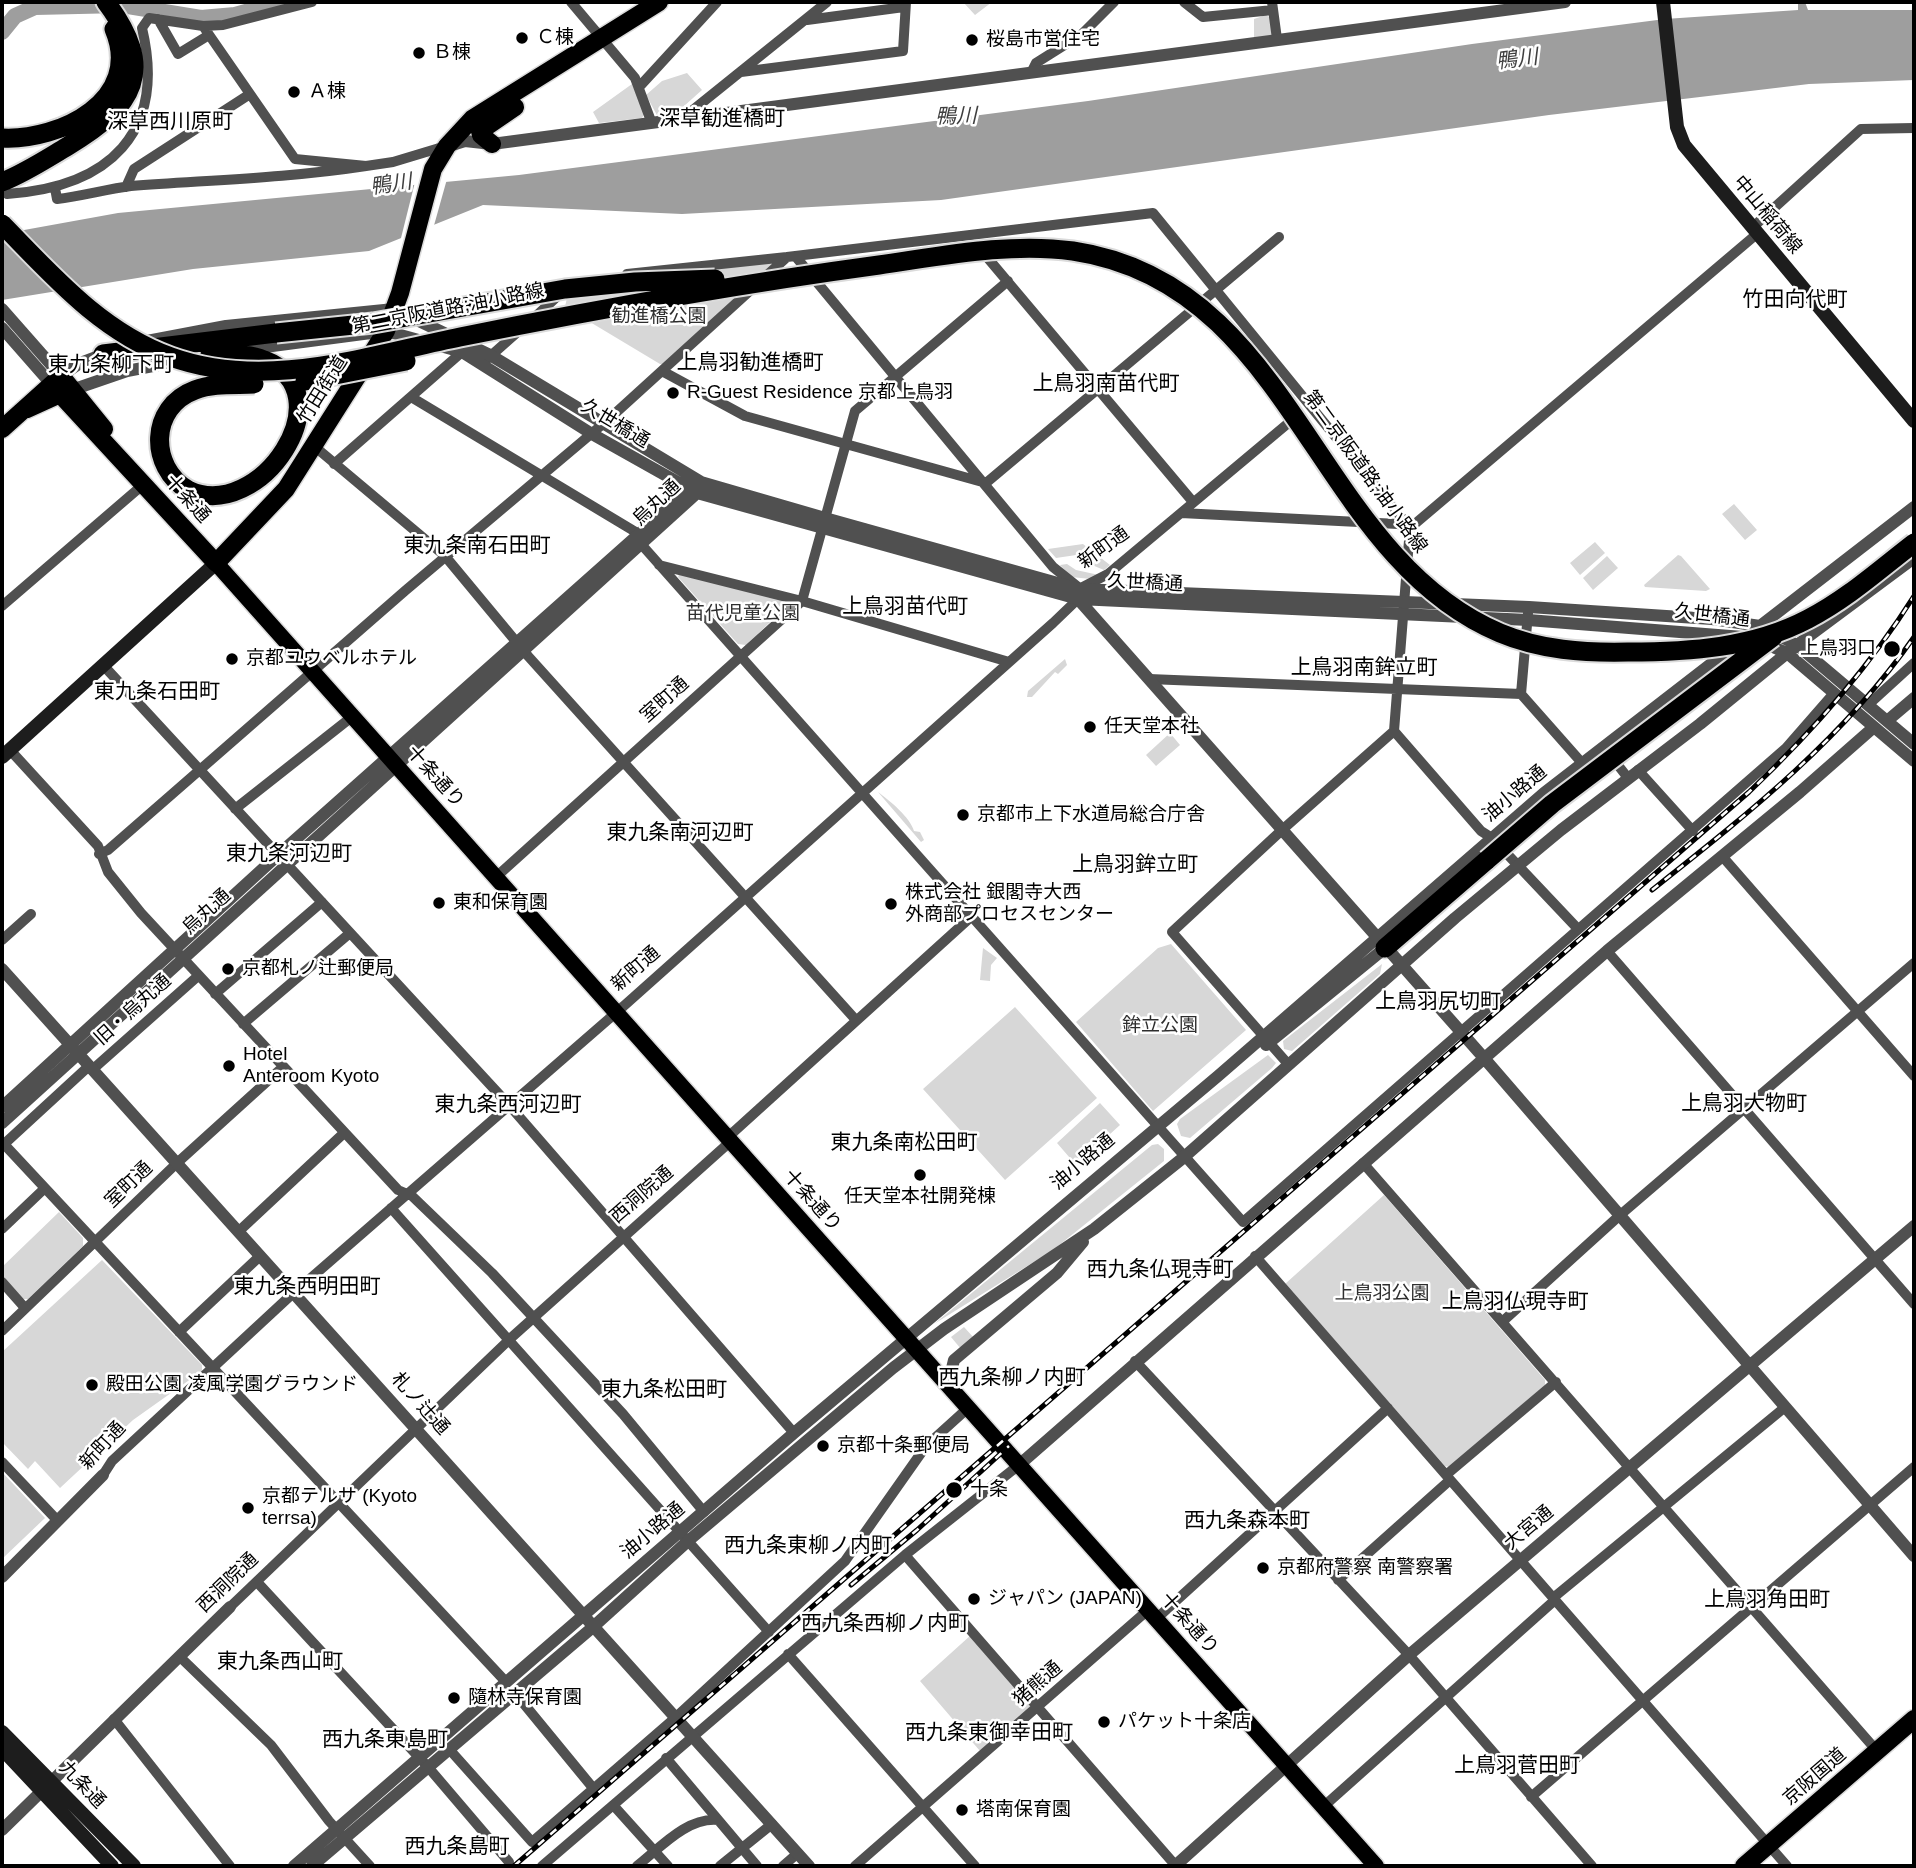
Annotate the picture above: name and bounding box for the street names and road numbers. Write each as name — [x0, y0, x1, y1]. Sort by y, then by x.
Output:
street label: 中山稲荷線 — [1728, 171, 1806, 259]
street label: 第二京阪道路;油小路線 — [350, 279, 546, 339]
street label: 竹田街道 — [293, 352, 353, 428]
street label: 第二京阪道路;油小路線 — [1298, 386, 1432, 558]
street label: 久世橋通 — [577, 395, 653, 453]
street label: 十条通 — [159, 470, 215, 528]
street label: 烏丸通 — [628, 475, 686, 531]
street label: 新町通 — [1074, 522, 1134, 574]
street label: 久世橋通 — [1106, 570, 1184, 596]
street label: 久世橋通 — [1673, 600, 1751, 632]
street label: 室町通 — [636, 672, 694, 728]
street label: 十条通り — [401, 741, 469, 813]
street label: 油小路通 — [1479, 761, 1551, 827]
street label: 烏丸通 — [178, 884, 236, 940]
street label: 新町通 — [607, 942, 665, 996]
street label: 旧・烏丸通 — [90, 970, 176, 1050]
street label: 油小路通 — [1047, 1129, 1119, 1195]
street label: 室町通 — [101, 1157, 157, 1213]
street label: 西洞院通 — [606, 1161, 678, 1229]
street label: 十条通り — [778, 1165, 846, 1237]
street label: 札ノ辻通 — [386, 1368, 454, 1440]
street label: 新町通 — [75, 1417, 131, 1475]
street label: 油小路通 — [617, 1498, 689, 1564]
street label: 大宮通 — [1500, 1501, 1558, 1555]
street label: 西洞院通 — [193, 1548, 263, 1618]
street label: 十条通り — [1155, 1588, 1223, 1660]
street label: 猪熊通 — [1009, 1657, 1067, 1711]
street label: 京阪国道 — [1779, 1743, 1851, 1811]
street label: 九条通 — [54, 1757, 110, 1813]

